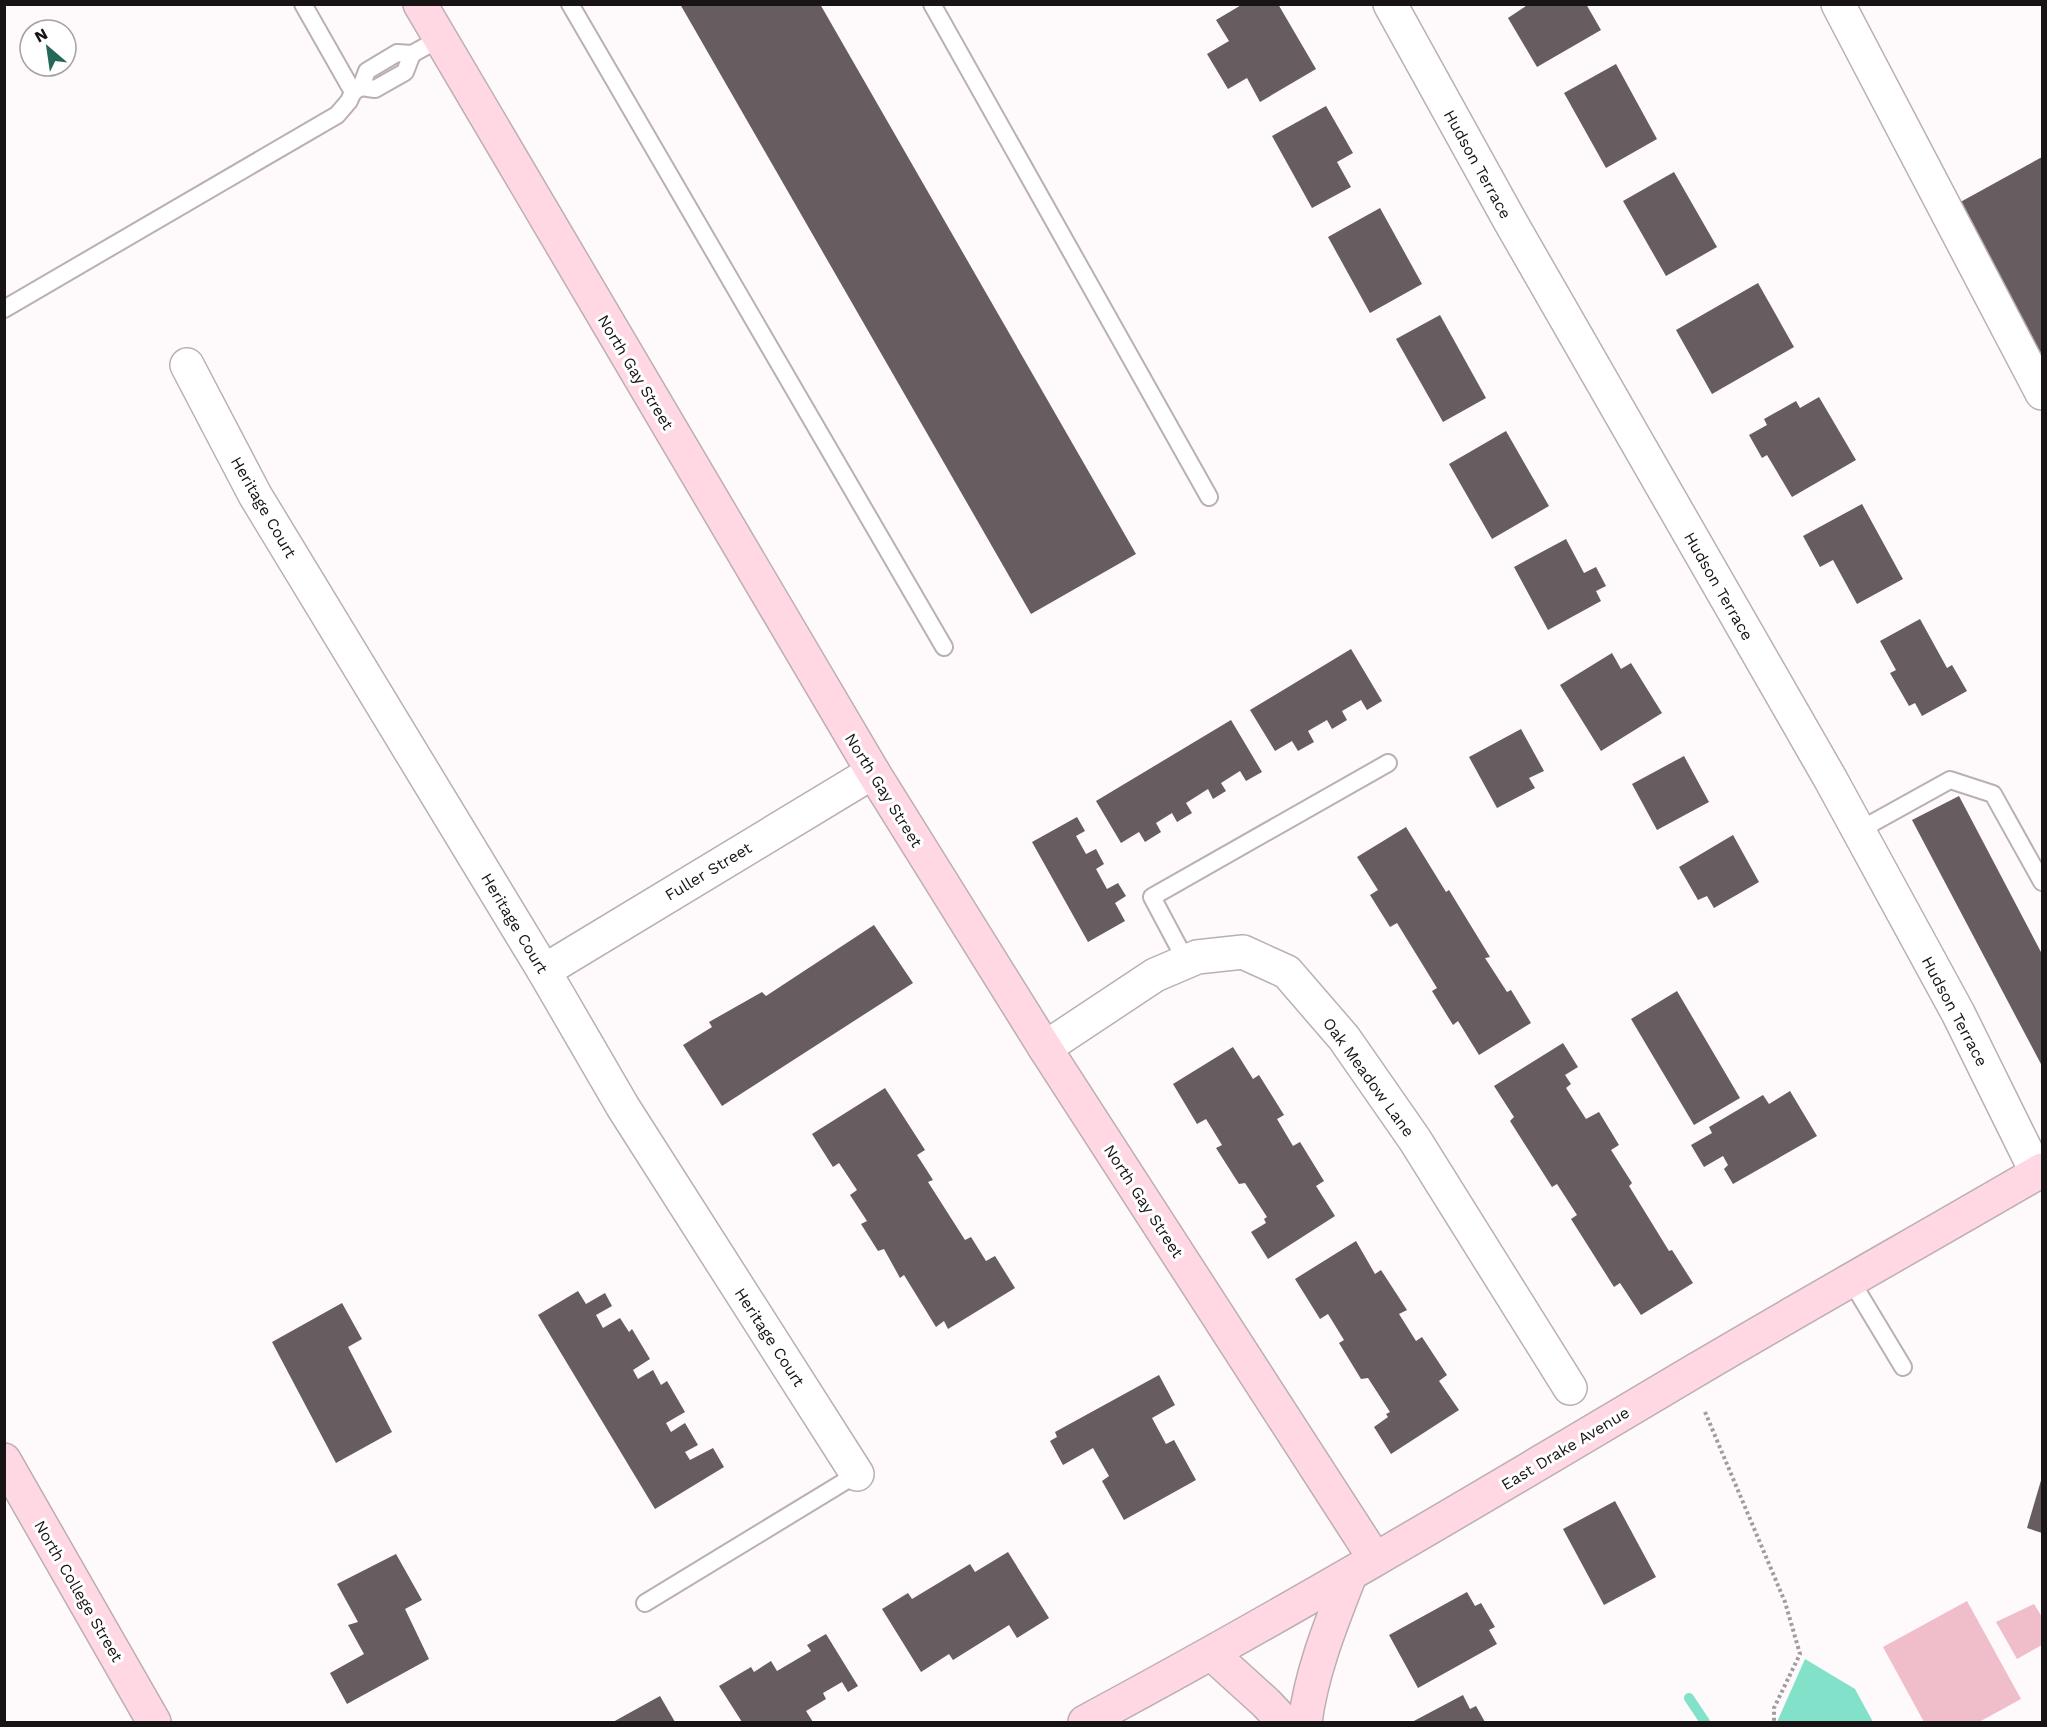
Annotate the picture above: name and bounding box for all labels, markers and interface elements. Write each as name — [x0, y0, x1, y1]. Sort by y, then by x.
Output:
north arrow — [18, 18, 78, 78]
text: N — [31, 24, 51, 47]
street label: Hudson Terrace — [1440, 106, 1515, 222]
street label: North Gay Street — [594, 311, 678, 434]
street label: Heritage Court — [227, 453, 300, 562]
street label: Hudson Terrace — [1680, 529, 1757, 644]
street label: North Gay Street — [841, 730, 926, 851]
street label: Fuller Street — [661, 838, 755, 905]
street label: Heritage Court — [477, 870, 552, 977]
street label: Hudson Terrace — [1918, 953, 1992, 1069]
street label: Oak Meadow Lane — [1319, 1014, 1418, 1141]
street label: North Gay Street — [1100, 1141, 1187, 1262]
street label: Heritage Court — [731, 1284, 809, 1390]
street label: East Drake Avenue — [1498, 1403, 1633, 1494]
street label: North College Street — [30, 1517, 127, 1666]

